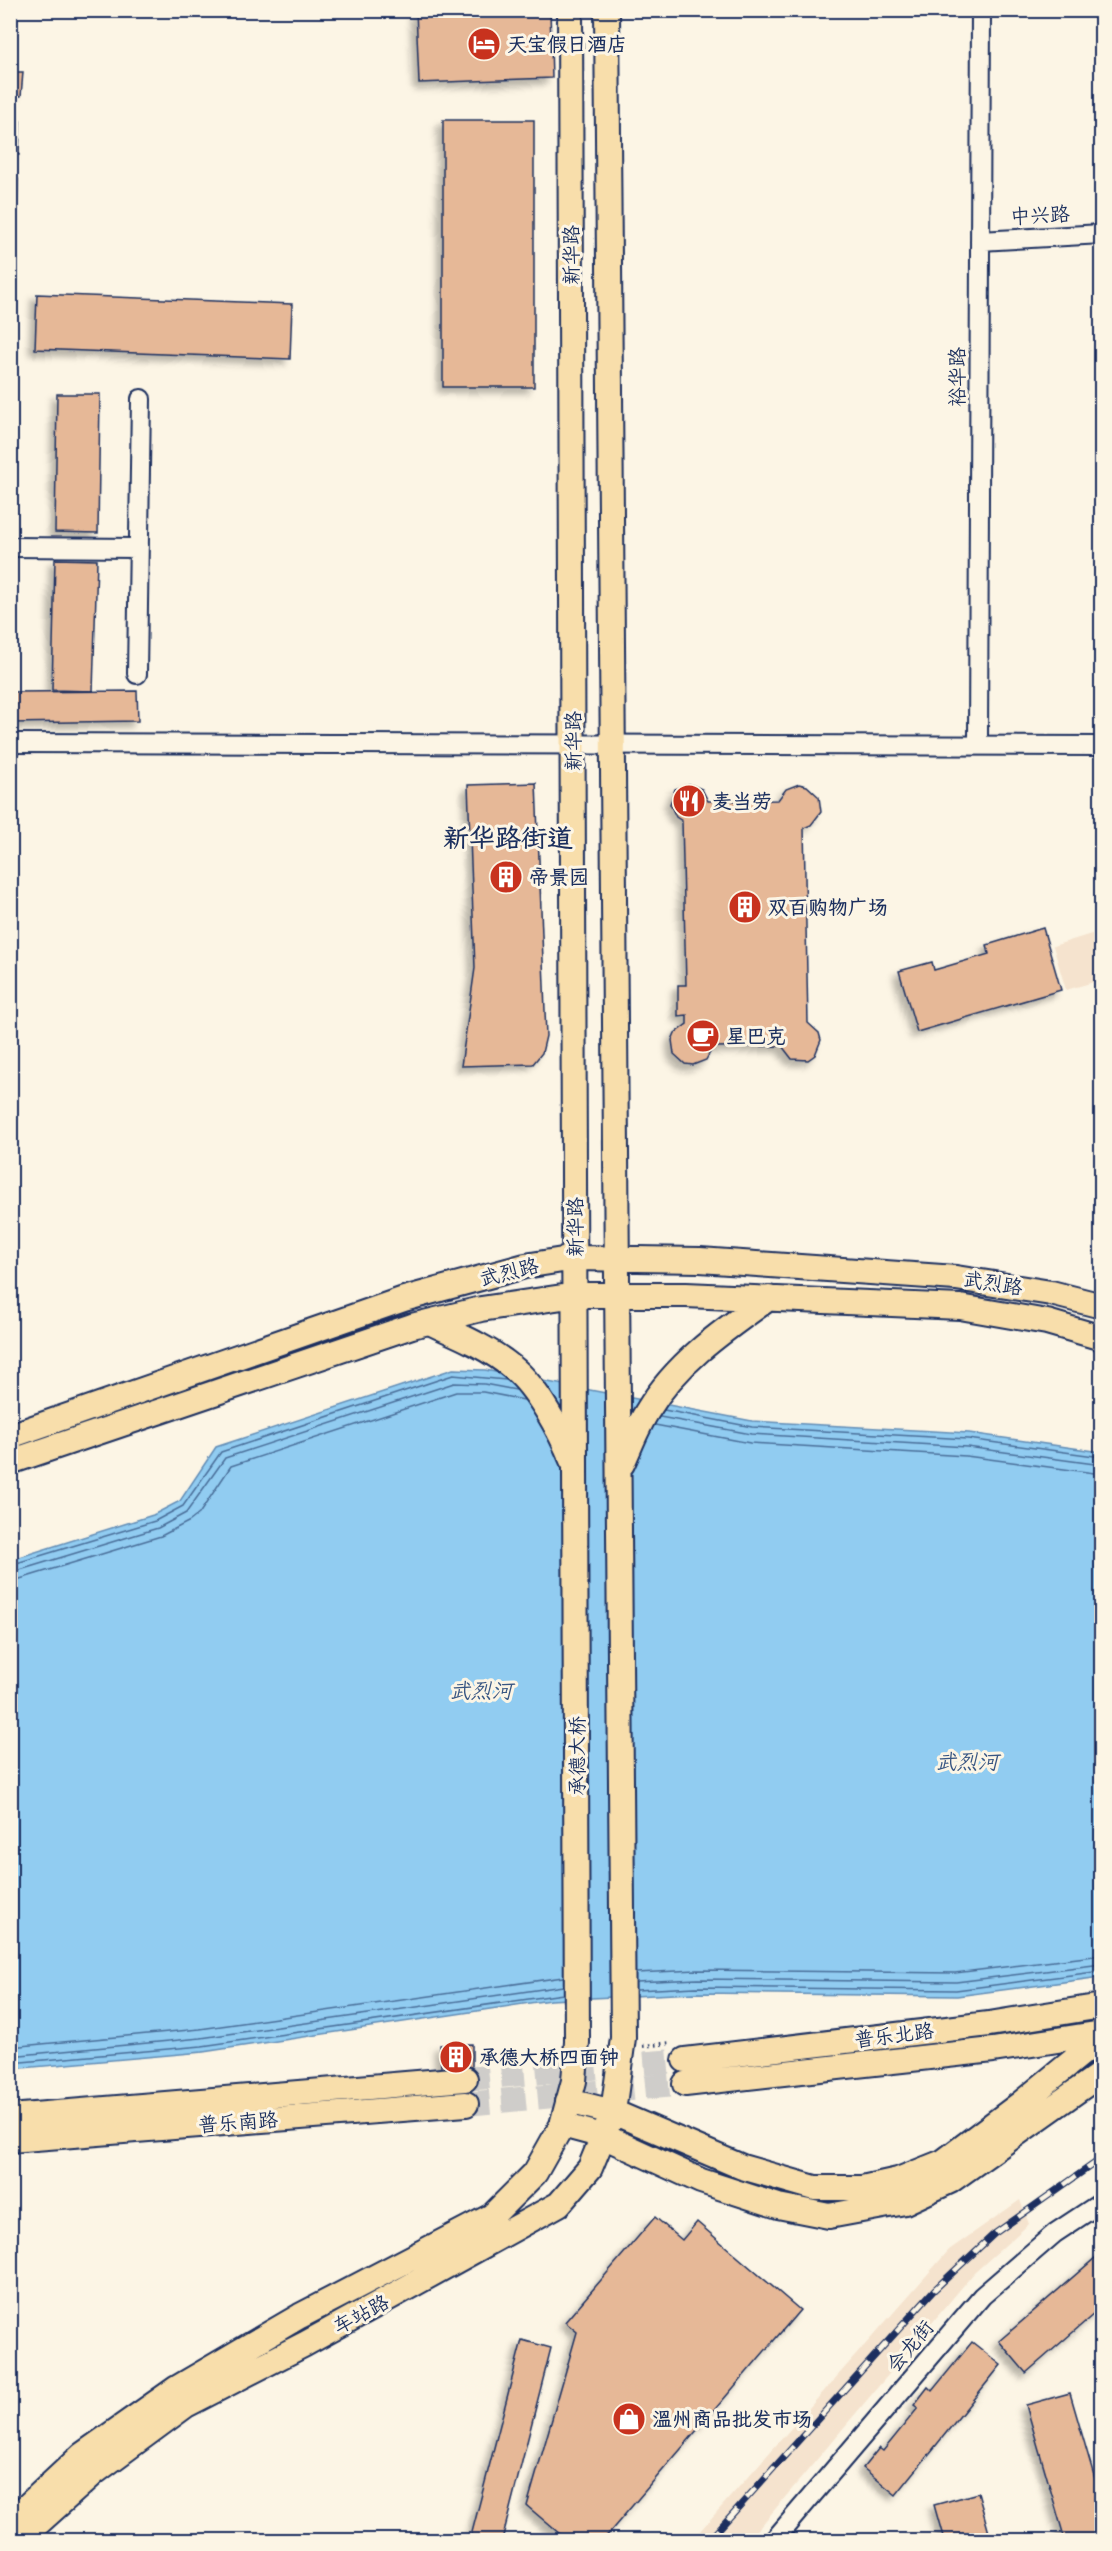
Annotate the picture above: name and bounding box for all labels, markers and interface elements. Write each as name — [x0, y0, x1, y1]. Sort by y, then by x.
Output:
hotel icon: 天宝假日酒店 — [466, 26, 502, 62]
place label: 天宝假日酒店 — [507, 30, 627, 57]
street label: 中兴路 — [1009, 199, 1072, 230]
street label: 新华路 — [557, 224, 584, 285]
street label: 裕华路 — [943, 346, 970, 407]
street label: 新华路 — [559, 710, 586, 771]
restaurant icon: 麦当劳 — [671, 783, 707, 819]
place label: 麦当劳 — [712, 787, 772, 814]
district label: 新华路街道 — [443, 820, 573, 855]
building icon: 帝景园 — [488, 859, 524, 895]
place label: 帝景园 — [529, 863, 589, 890]
building icon: 双百购物广场 — [727, 889, 763, 925]
place label: 双百购物广场 — [768, 893, 888, 920]
cafe icon: 星巴克 — [685, 1018, 721, 1054]
place label: 星巴克 — [726, 1022, 786, 1049]
street label: 新华路 — [561, 1196, 588, 1257]
street label: 武烈路 — [477, 1251, 542, 1292]
street label: 武烈路 — [961, 1264, 1026, 1301]
water label: 武烈河 — [450, 1676, 515, 1705]
street label: 承德大桥 — [563, 1716, 590, 1796]
water label: 武烈河 — [936, 1747, 1001, 1776]
street label: 普乐北路 — [853, 2016, 936, 2053]
building icon: 承德大桥四面钟 — [438, 2039, 474, 2075]
place label: 承德大桥四面钟 — [479, 2043, 619, 2070]
street label: 普乐南路 — [197, 2105, 280, 2138]
street label: 车站路 — [328, 2287, 394, 2340]
street label: 会龙街 — [880, 2314, 939, 2377]
shop icon: 温州商品批发市场 — [611, 2401, 647, 2437]
place label: 温州商品批发市场 — [652, 2405, 812, 2432]

